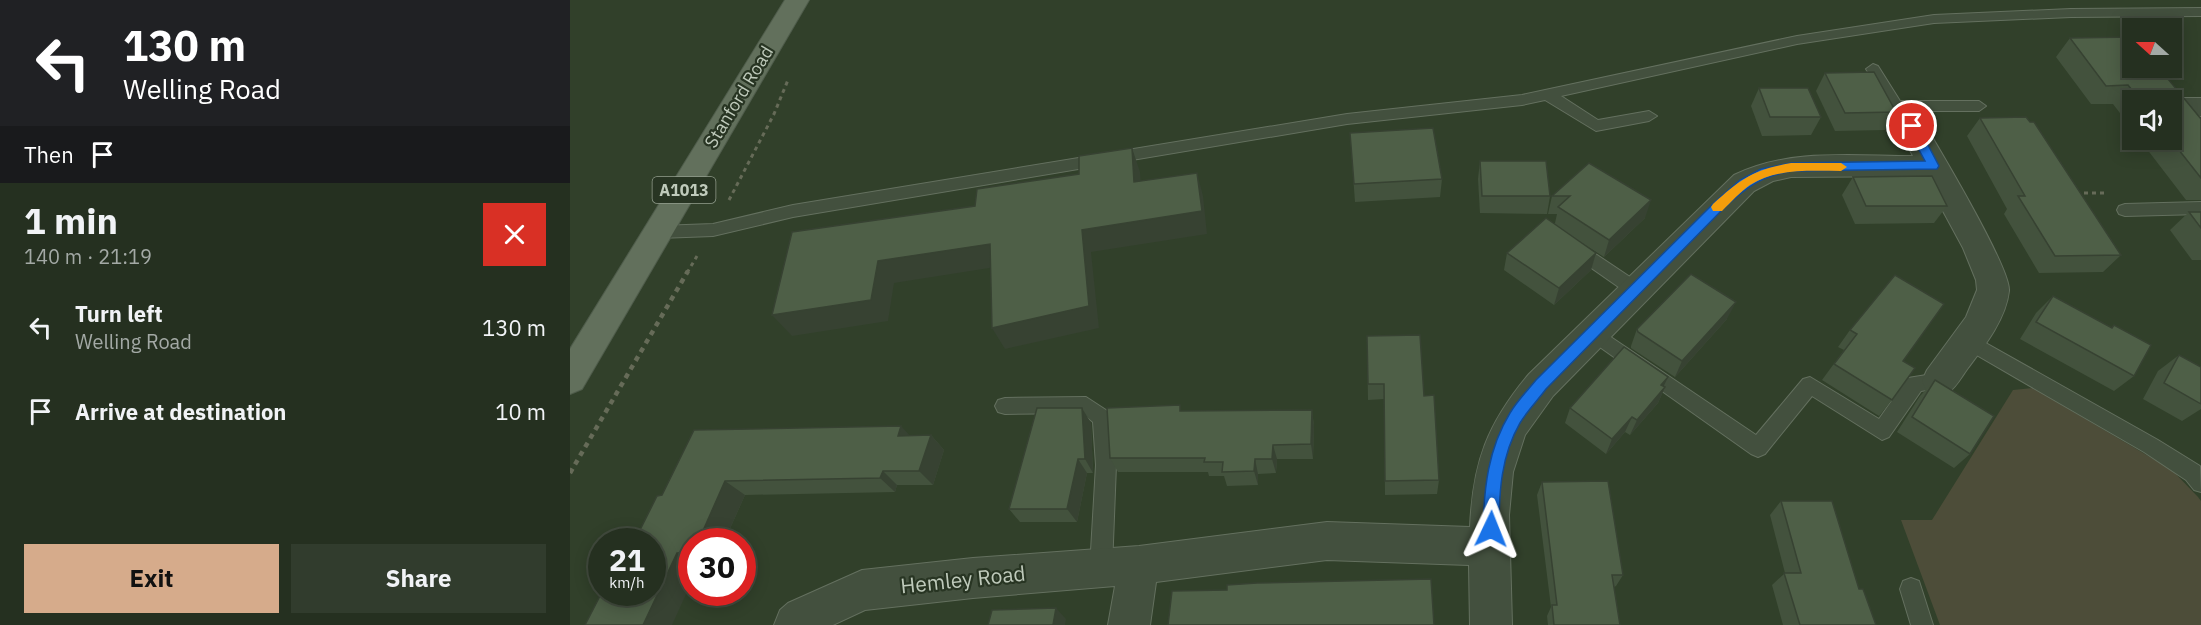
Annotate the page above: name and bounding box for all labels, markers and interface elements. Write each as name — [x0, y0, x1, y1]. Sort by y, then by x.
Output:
text: 130 m — [123, 18, 246, 73]
north arrow — [2122, 18, 2182, 78]
map controls — [2122, 18, 2182, 150]
icon: left — [24, 24, 102, 102]
street label: Stanford Road — [699, 42, 778, 152]
text: Welling Road — [123, 71, 281, 106]
button: sound — [2122, 90, 2182, 150]
pin — [1886, 100, 1937, 151]
icon: arrive — [1895, 109, 1928, 142]
icon: arrive — [86, 138, 119, 171]
text: Then — [24, 140, 74, 169]
road number: A1013 — [652, 177, 716, 203]
text: 1 min — [24, 197, 118, 244]
button: close — [483, 203, 546, 266]
text: 140 m · 21:19 — [24, 243, 152, 270]
text: Turn left — [75, 299, 163, 328]
icon: left — [24, 311, 57, 344]
text: 130 m — [482, 313, 546, 342]
text: Welling Road — [75, 328, 192, 355]
icon: arrive — [24, 395, 57, 428]
text: Arrive at destination — [75, 397, 286, 426]
text: 10 m — [495, 397, 546, 426]
position arrow — [1459, 497, 1523, 561]
speed limit sign: 30 — [678, 528, 756, 606]
text: 21 — [609, 540, 645, 579]
button: Exit — [24, 544, 279, 613]
button: Share — [291, 544, 546, 613]
street label: Hemley Road — [899, 559, 1027, 599]
text: km/h — [609, 573, 645, 592]

